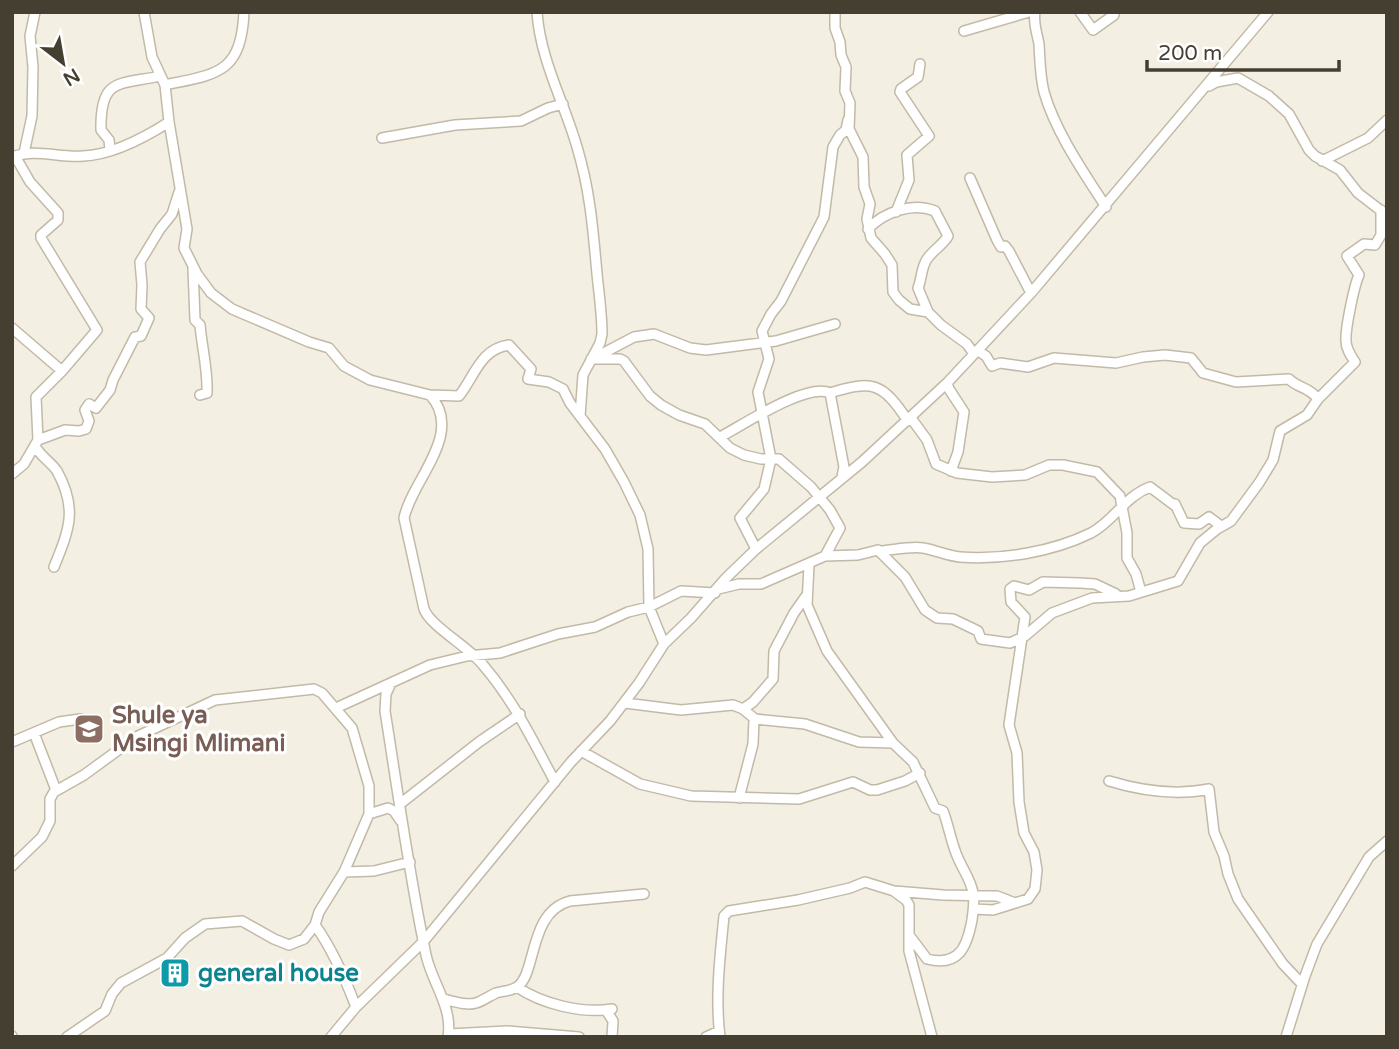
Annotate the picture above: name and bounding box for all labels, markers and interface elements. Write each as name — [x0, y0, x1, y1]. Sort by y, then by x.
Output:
north arrow — [28, 28, 98, 98]
scale bar — [1147, 28, 1340, 72]
text: 200 m — [1158, 41, 1222, 66]
text: N — [59, 63, 83, 90]
place label: Shule ya Msingi Mlimani — [112, 701, 285, 758]
school or university icon: Shule ya Msingi Mlimani — [72, 712, 106, 746]
building icon: general house — [158, 956, 192, 990]
place label: general house — [198, 959, 359, 988]

